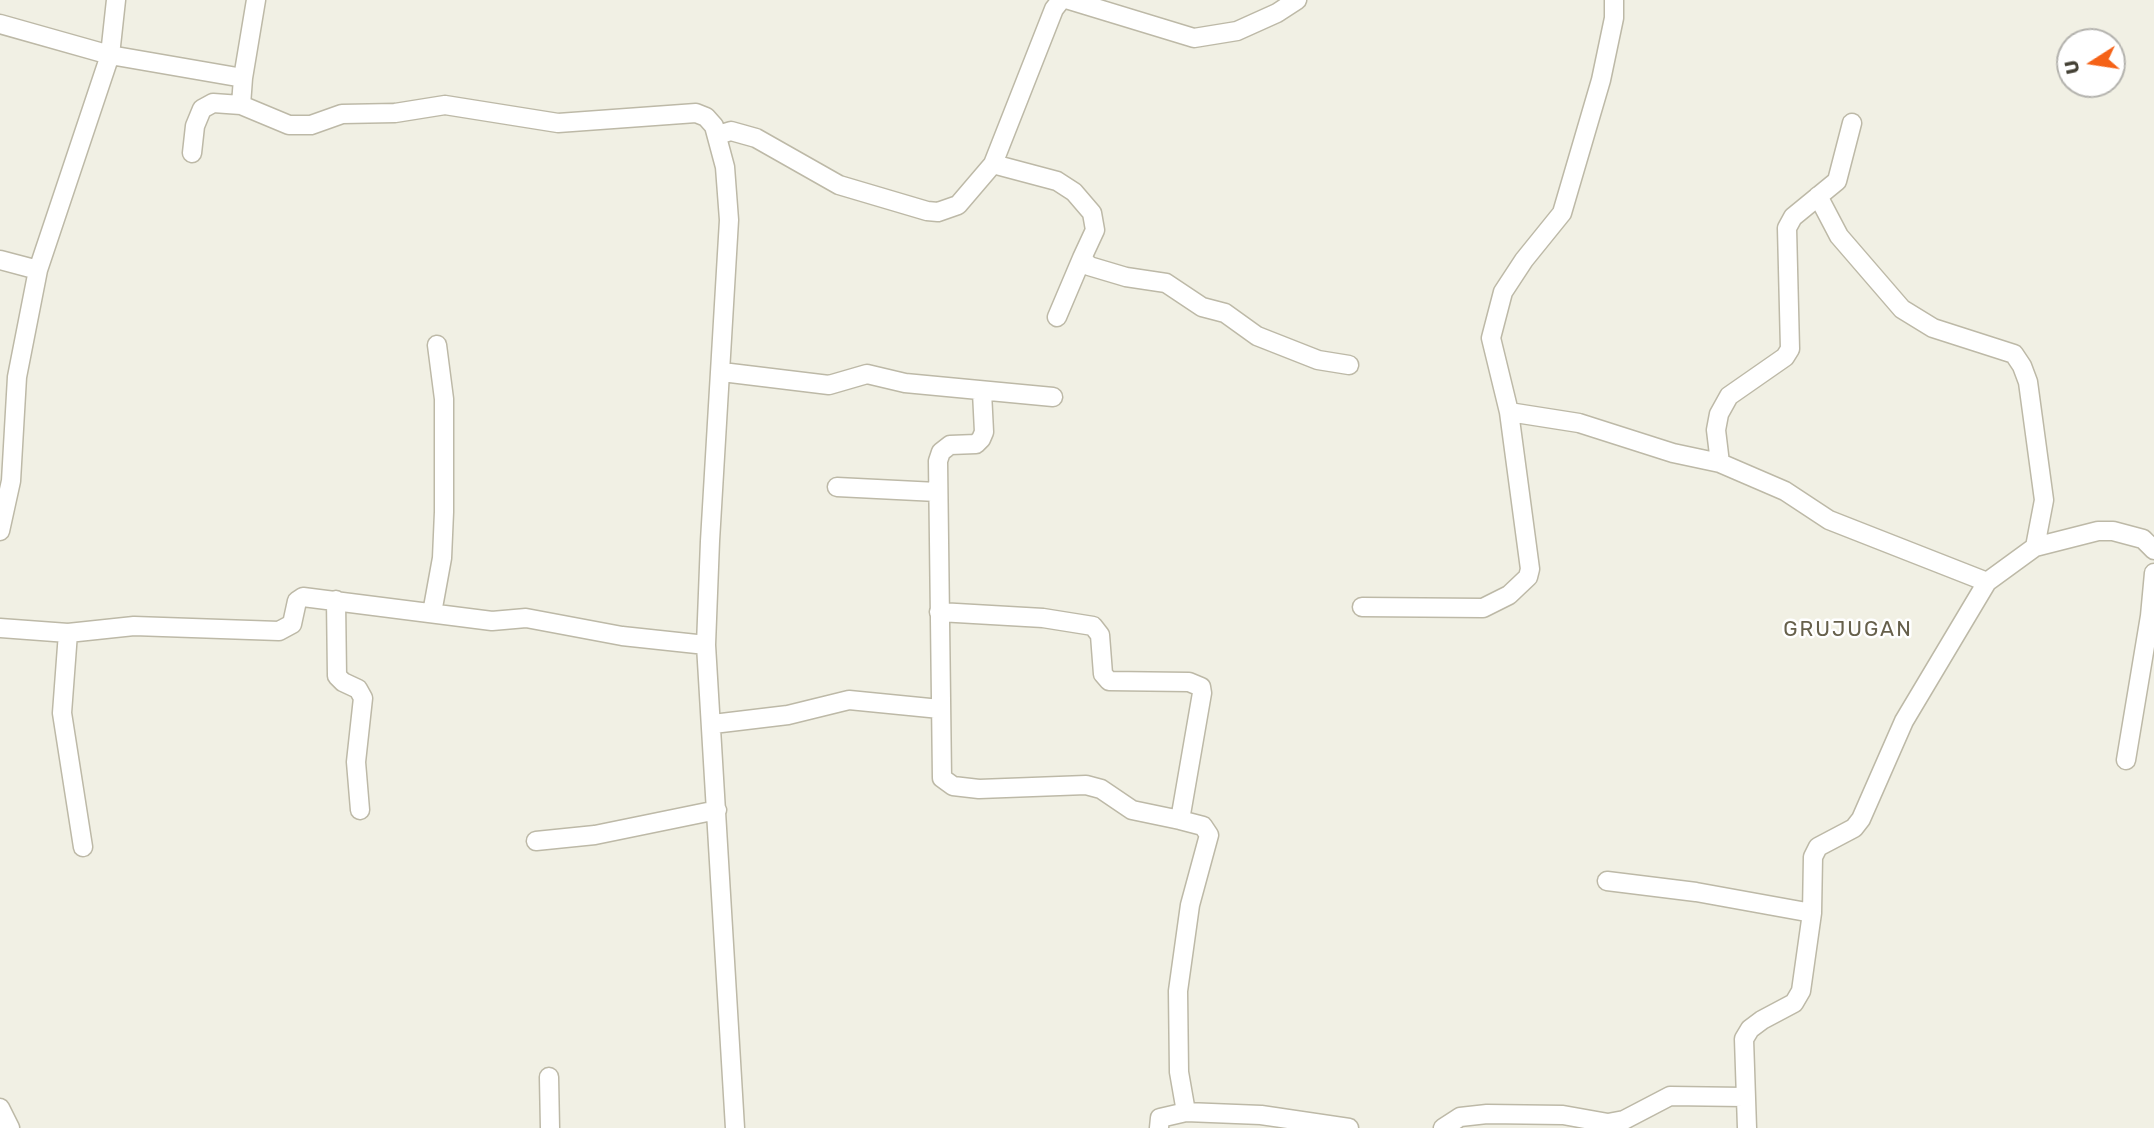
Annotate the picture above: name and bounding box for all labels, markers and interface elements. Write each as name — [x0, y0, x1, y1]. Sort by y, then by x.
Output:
north arrow — [2056, 28, 2126, 98]
text: U — [2059, 58, 2085, 76]
district label: GRUJUGAN — [1784, 617, 1912, 643]

